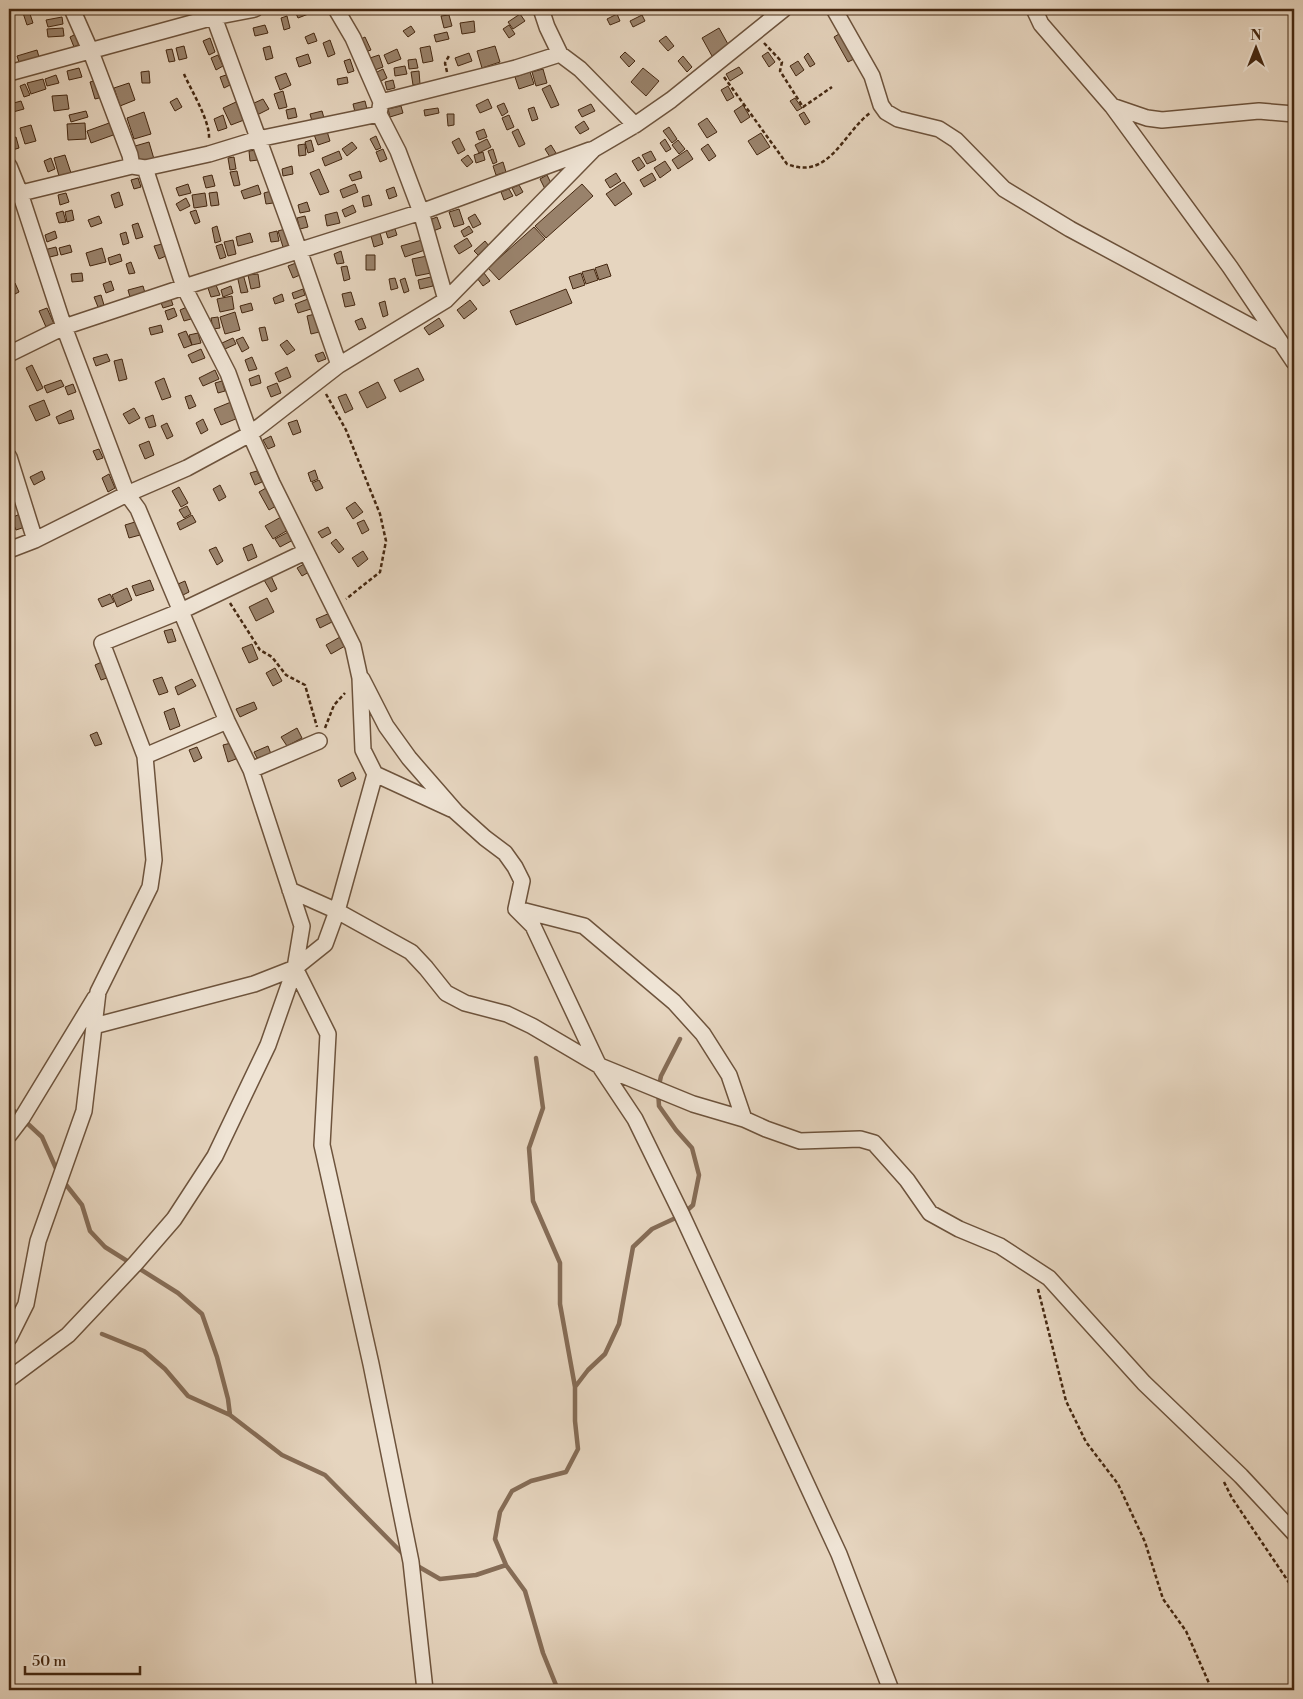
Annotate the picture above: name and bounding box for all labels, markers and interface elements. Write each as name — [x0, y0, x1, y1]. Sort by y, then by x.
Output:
north arrow — [1230, 22, 1280, 72]
text: N — [1250, 27, 1262, 45]
scale bar — [25, 1644, 140, 1676]
text: 50 m — [32, 1652, 66, 1671]

